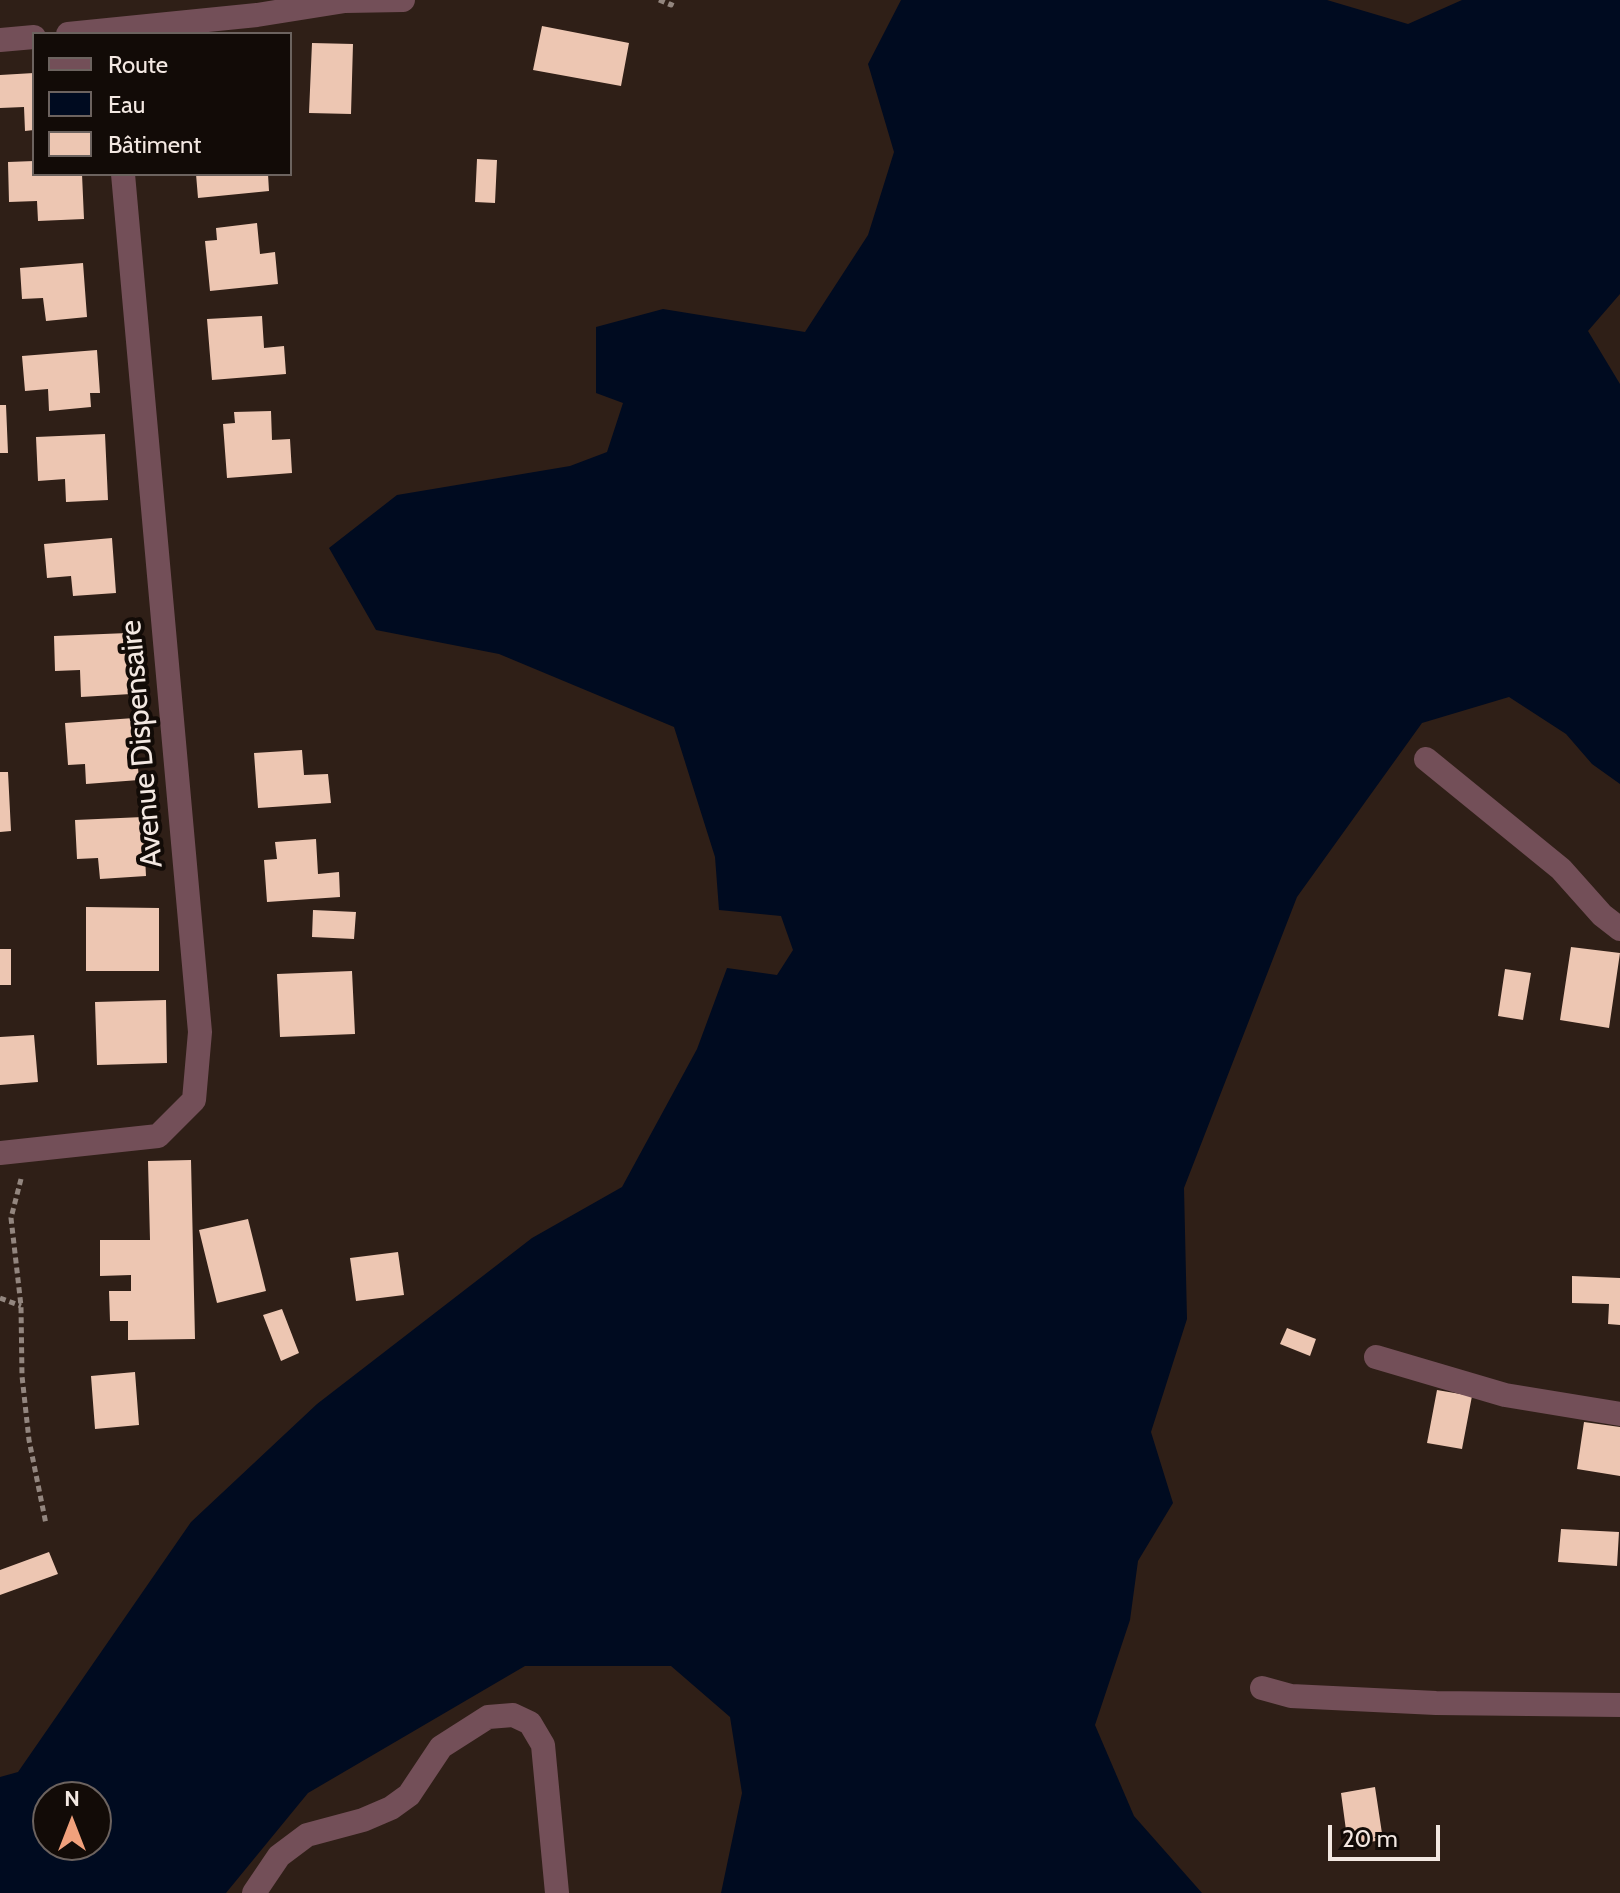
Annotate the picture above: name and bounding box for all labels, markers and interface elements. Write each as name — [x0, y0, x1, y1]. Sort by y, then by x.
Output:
legend — [32, 32, 292, 176]
text: Route — [108, 50, 168, 79]
text: Eau — [108, 90, 145, 119]
text: Bâtiment — [108, 130, 201, 159]
street label: Avenue Dispensaire — [113, 619, 171, 869]
north arrow — [32, 1781, 112, 1861]
text: N — [64, 1785, 80, 1812]
scale bar — [1332, 1809, 1444, 1859]
text: 20 m — [1342, 1824, 1398, 1853]

